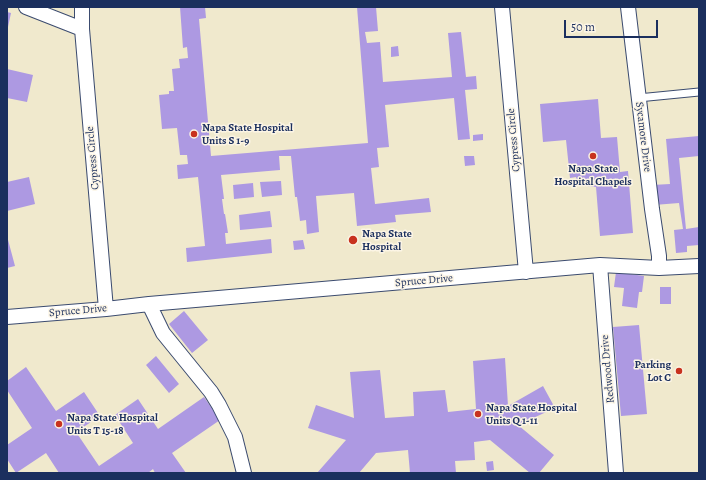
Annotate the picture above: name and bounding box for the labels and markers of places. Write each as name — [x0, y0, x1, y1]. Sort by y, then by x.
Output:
place label: Napa State Hospital Units S 1-9 — [202, 121, 293, 147]
marker: Napa State Hospital Units S 1-9 — [189, 129, 199, 139]
marker: Napa State Hospital Chapels — [588, 151, 598, 161]
place label: Napa State Hospital Chapels — [554, 162, 632, 188]
place label: Napa State Hospital — [362, 227, 412, 253]
marker: Napa State Hospital — [347, 234, 359, 246]
place label: Parking Lot C — [634, 358, 671, 384]
marker: Parking Lot C — [674, 366, 684, 376]
place label: Napa State Hospital Units Q 1-11 — [486, 401, 577, 427]
marker: Napa State Hospital Units Q 1-11 — [473, 409, 483, 419]
place label: Napa State Hospital Units T 15-18 — [67, 411, 158, 437]
marker: Napa State Hospital Units T 15-18 — [54, 419, 64, 429]

